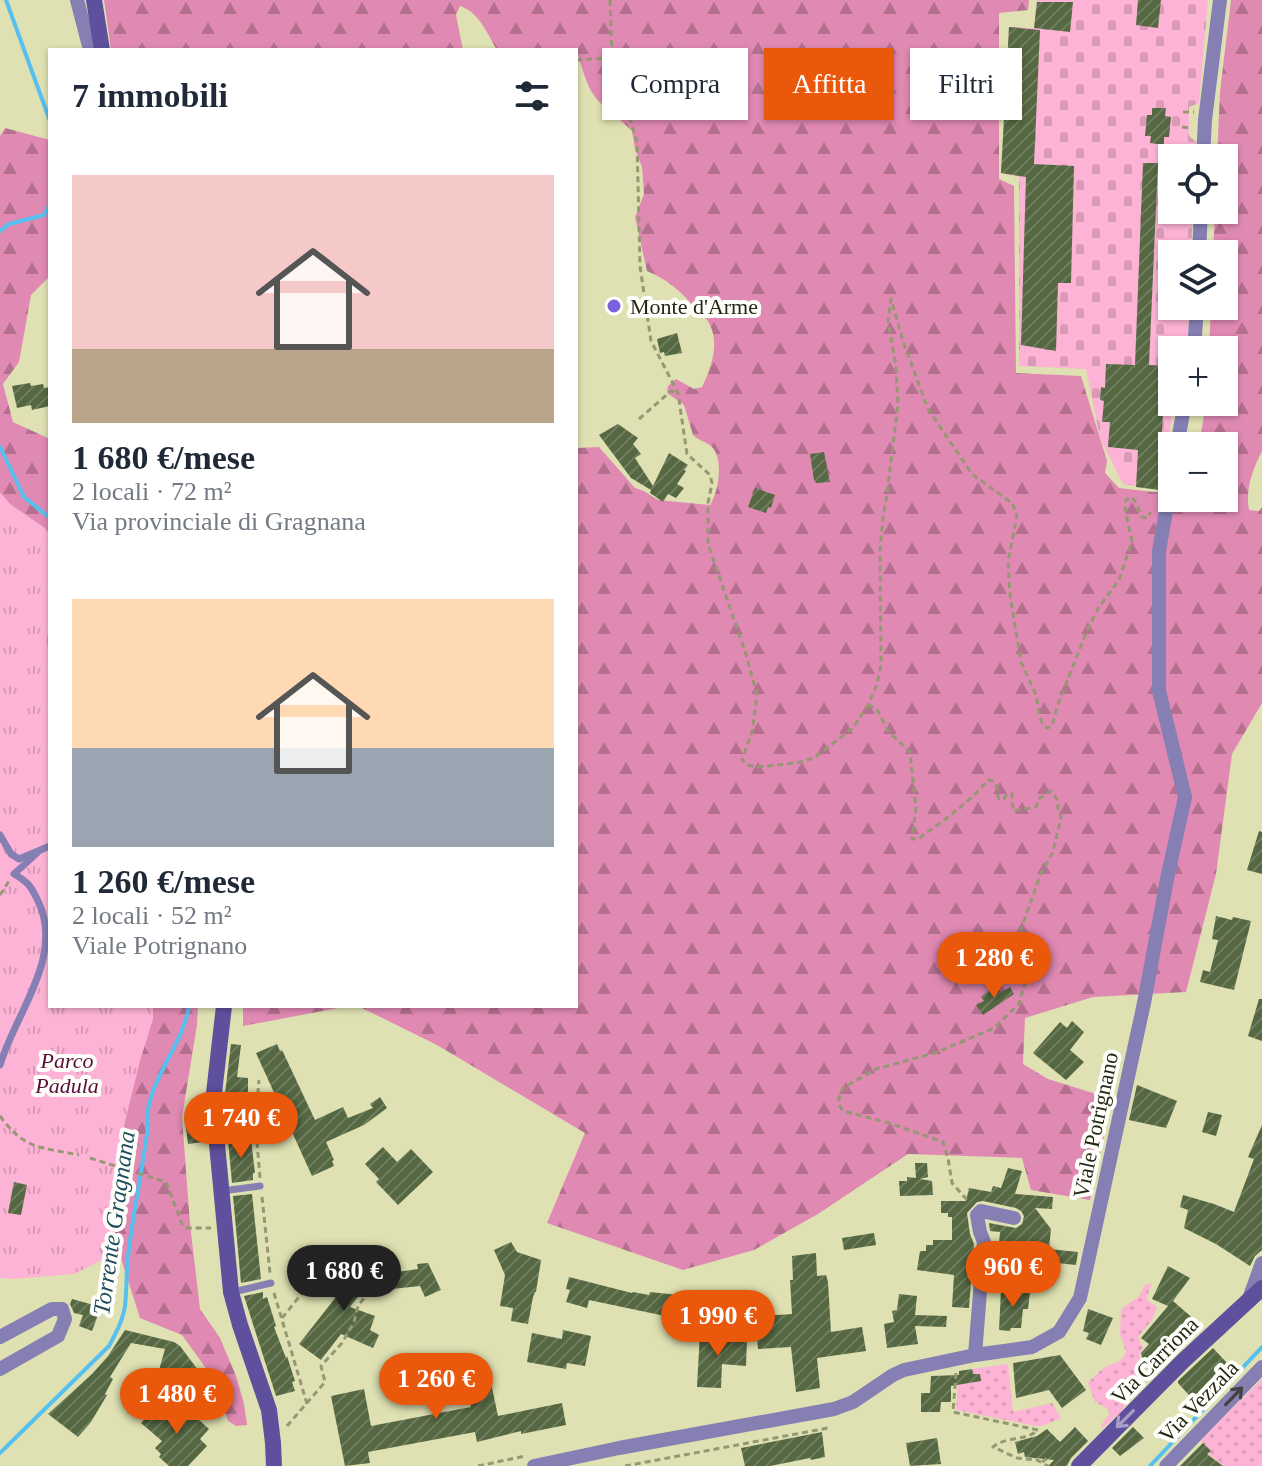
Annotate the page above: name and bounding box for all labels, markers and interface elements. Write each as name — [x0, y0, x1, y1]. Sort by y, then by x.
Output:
chip: Compra — [602, 48, 748, 120]
chip: Affitta — [764, 48, 894, 120]
chip: Filtri — [910, 48, 1022, 120]
icon: filters — [510, 74, 554, 118]
text: 7 immobili — [72, 77, 228, 114]
map controls — [1158, 144, 1238, 512]
button: locate — [1158, 144, 1238, 224]
icon: home — [241, 227, 385, 371]
button: layers — [1158, 240, 1238, 320]
place label: Monte d'Arme — [630, 294, 758, 319]
marker: Monte d'Arme — [605, 297, 623, 315]
button: + — [1158, 336, 1238, 416]
button: − — [1158, 432, 1238, 512]
text: 1 680 €/mese — [72, 439, 255, 476]
text: 2 locali · 72 m² — [72, 477, 231, 506]
text: Via provinciale di Gragnana — [72, 507, 366, 536]
icon: home — [241, 651, 385, 795]
text: 1 260 €/mese — [72, 863, 255, 900]
text: 2 locali · 52 m² — [72, 901, 231, 930]
text: Viale Potrignano — [72, 931, 247, 960]
pin: 1 280 € — [920, 932, 1068, 1000]
text: 1 280 € — [955, 943, 1033, 972]
park label: Parco Padula — [34, 1048, 99, 1098]
street label: Viale Potrignano — [1068, 1050, 1123, 1200]
pin: 1 740 € — [167, 1092, 315, 1160]
text: 1 740 € — [202, 1103, 280, 1132]
water label: Torrente Gragnana — [88, 1129, 140, 1317]
pin: 960 € — [957, 1241, 1069, 1309]
pin: 1 680 € — [270, 1245, 418, 1313]
text: 960 € — [984, 1252, 1042, 1281]
text: 1 680 € — [305, 1256, 383, 1285]
pin: 1 990 € — [644, 1290, 792, 1358]
text: 1 990 € — [679, 1301, 757, 1330]
street label: Via Carriona — [1106, 1311, 1203, 1409]
pin: 1 260 € — [362, 1353, 510, 1421]
street label: Via Vezzala — [1153, 1355, 1244, 1447]
text: 1 260 € — [397, 1364, 475, 1393]
pin: 1 480 € — [103, 1368, 251, 1436]
text: 1 480 € — [138, 1379, 216, 1408]
one-way arrow — [1224, 1386, 1243, 1406]
one-way arrow — [1116, 1409, 1135, 1429]

